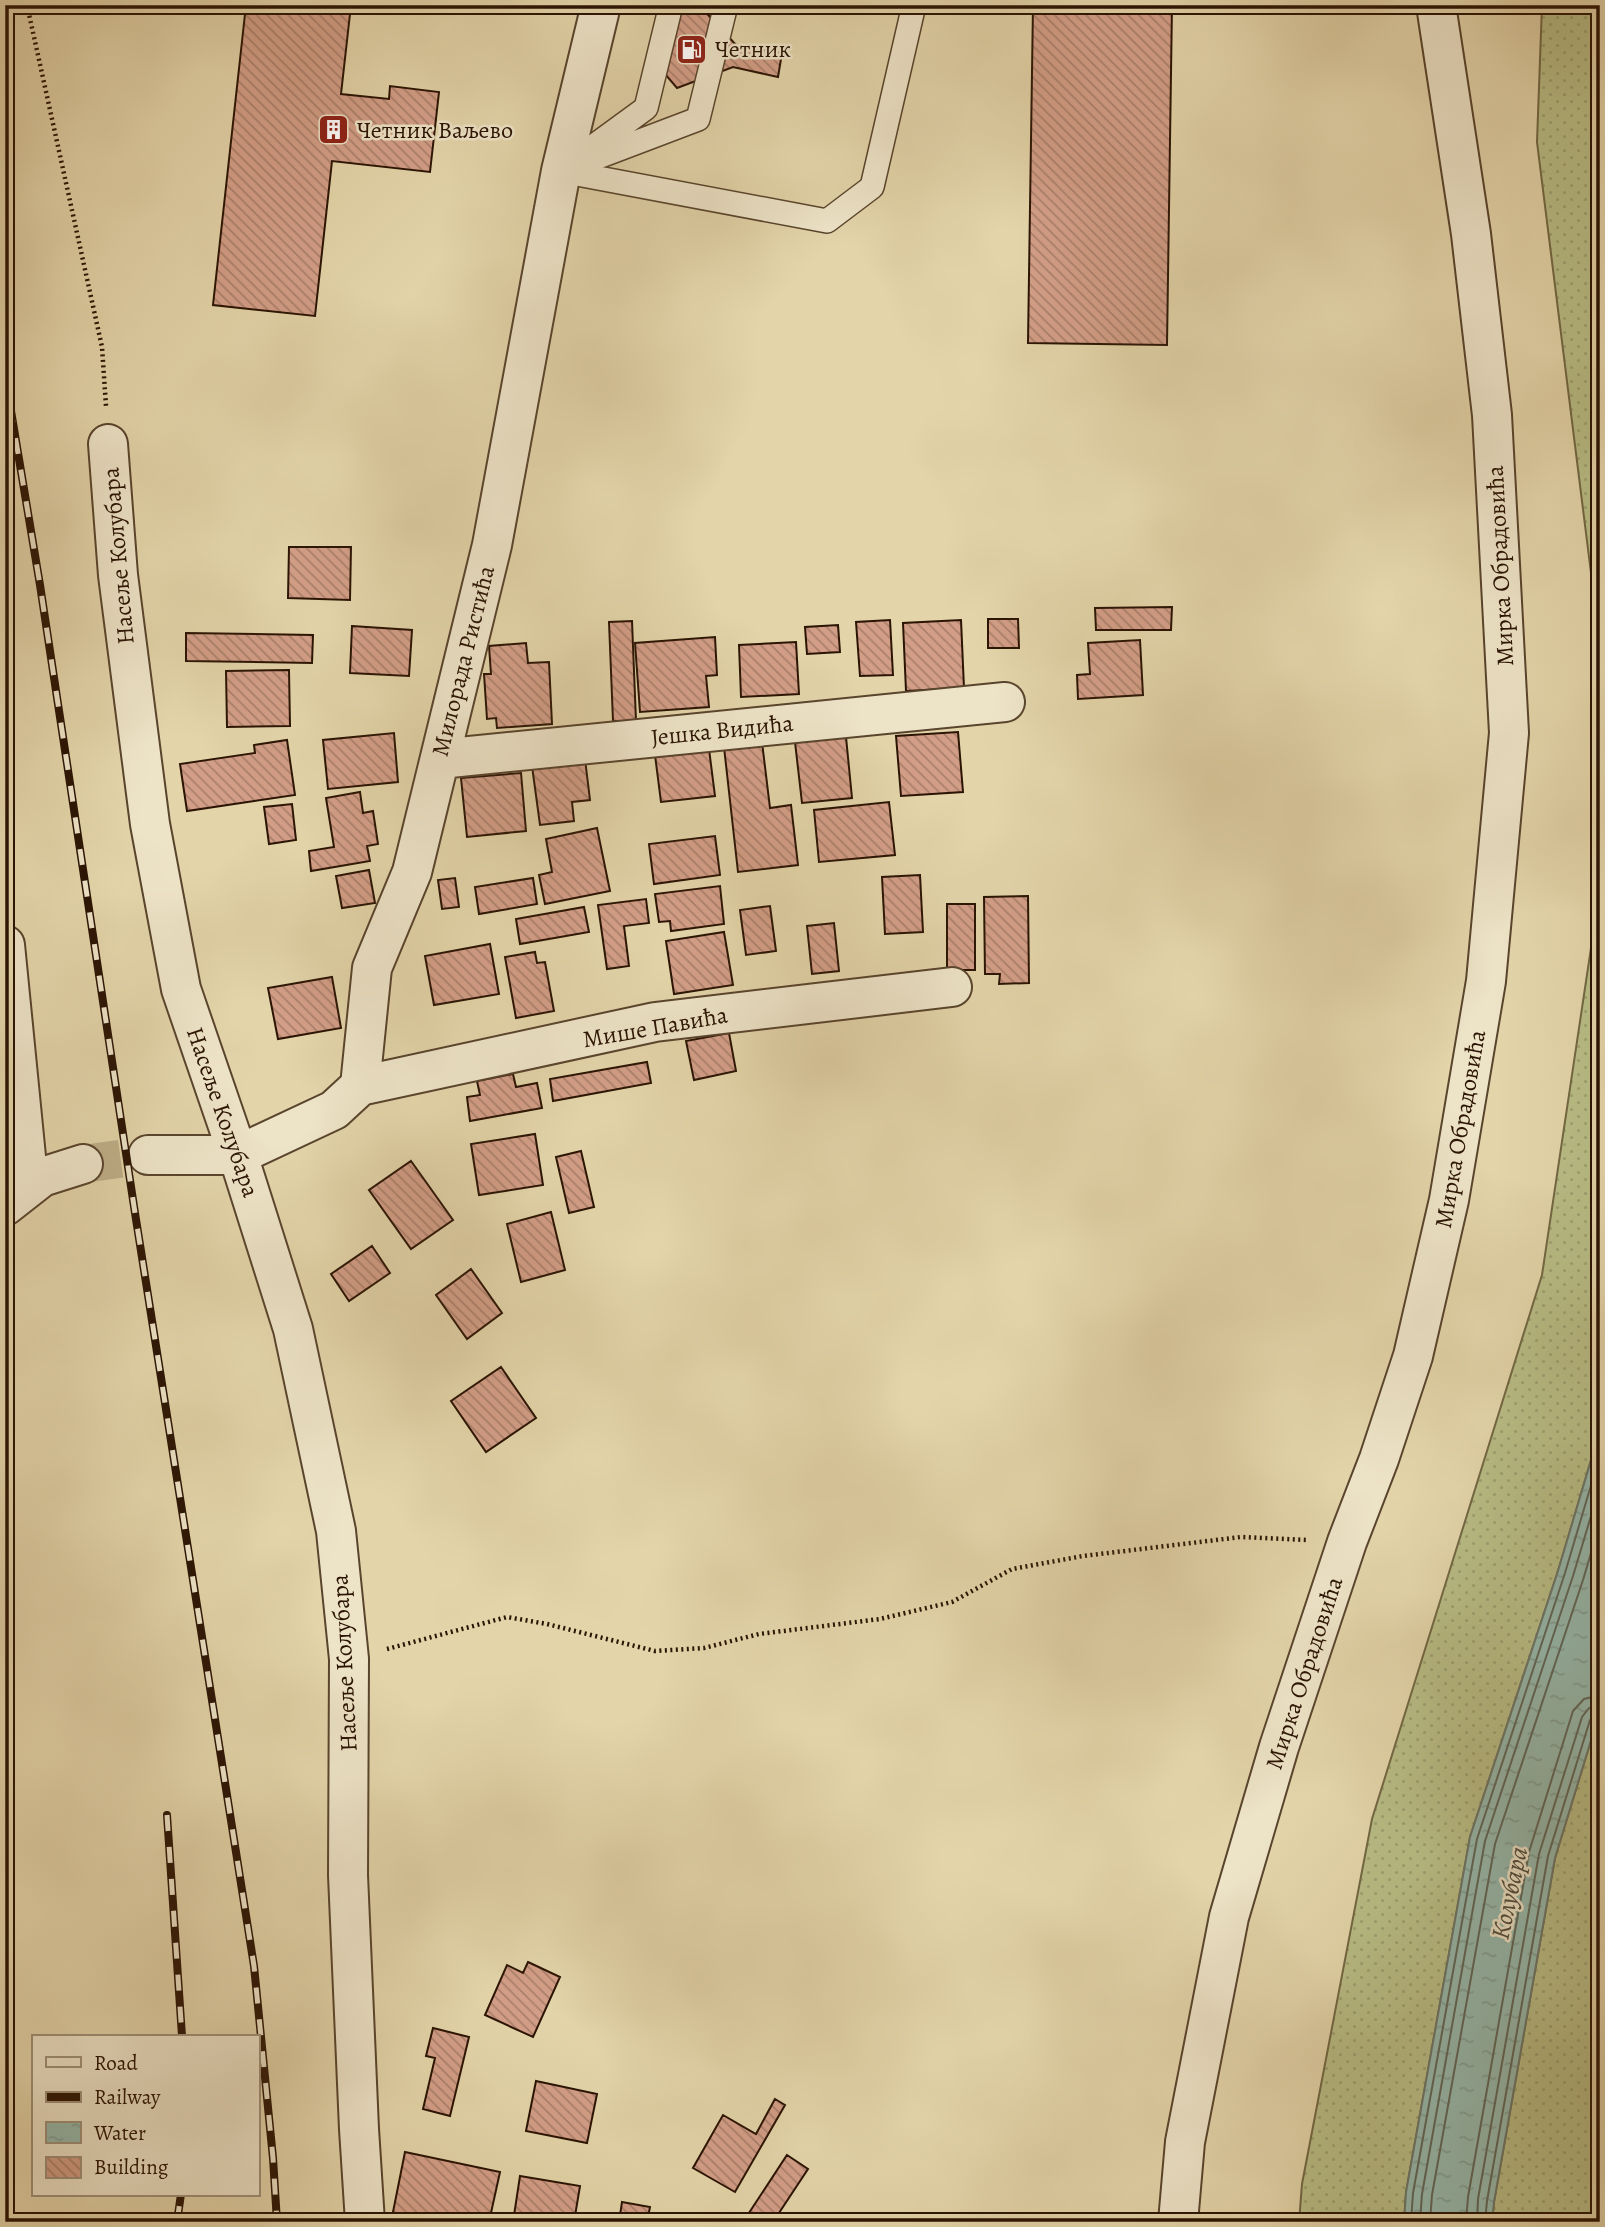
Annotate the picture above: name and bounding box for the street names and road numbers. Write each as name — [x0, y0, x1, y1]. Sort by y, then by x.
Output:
street label: Мирка Обрадовића — [1479, 465, 1521, 667]
street label: Насеље Колубара — [94, 466, 142, 646]
street label: Милорада Ристића — [424, 562, 502, 760]
street label: Јешка Видића — [649, 707, 795, 753]
street label: Мише Павића — [580, 999, 730, 1055]
street label: Насеље Колубара — [179, 1023, 267, 1201]
street label: Мирка Обрадовића — [1427, 1027, 1493, 1231]
street label: Насеље Колубара — [323, 1573, 365, 1753]
street label: Мирка Обрадовића — [1258, 1573, 1350, 1773]

